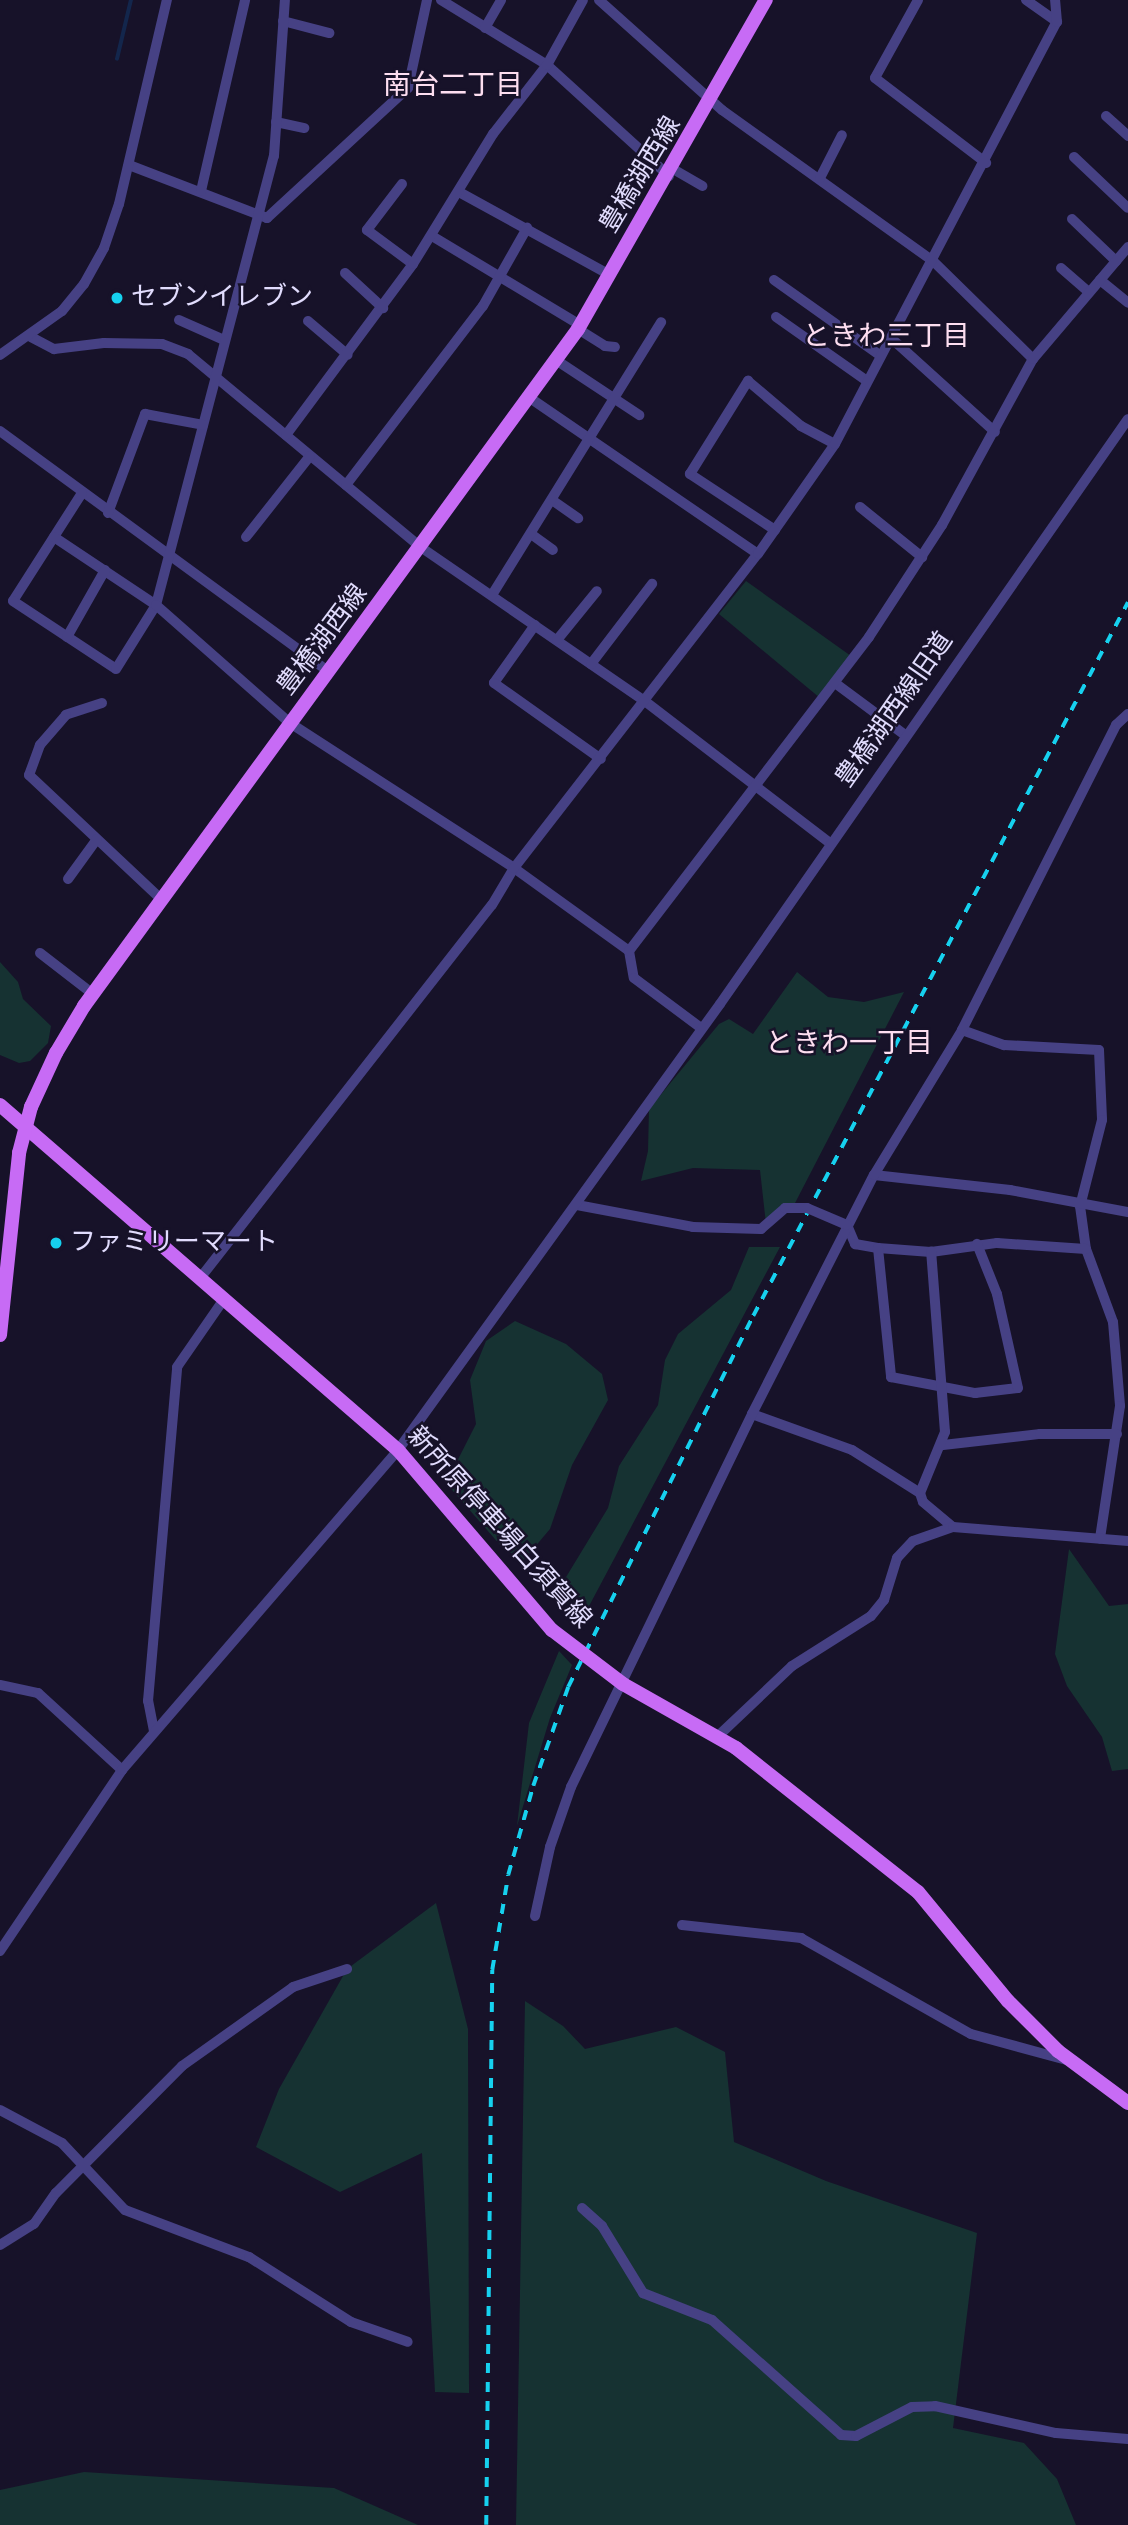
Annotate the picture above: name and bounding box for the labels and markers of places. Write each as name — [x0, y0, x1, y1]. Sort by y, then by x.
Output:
place label: セブンイレブン — [131, 282, 313, 314]
marker: セブンイレブン — [109, 290, 125, 306]
place label: ファミリーマート — [70, 1227, 278, 1259]
marker: ファミリーマート — [48, 1235, 64, 1251]

